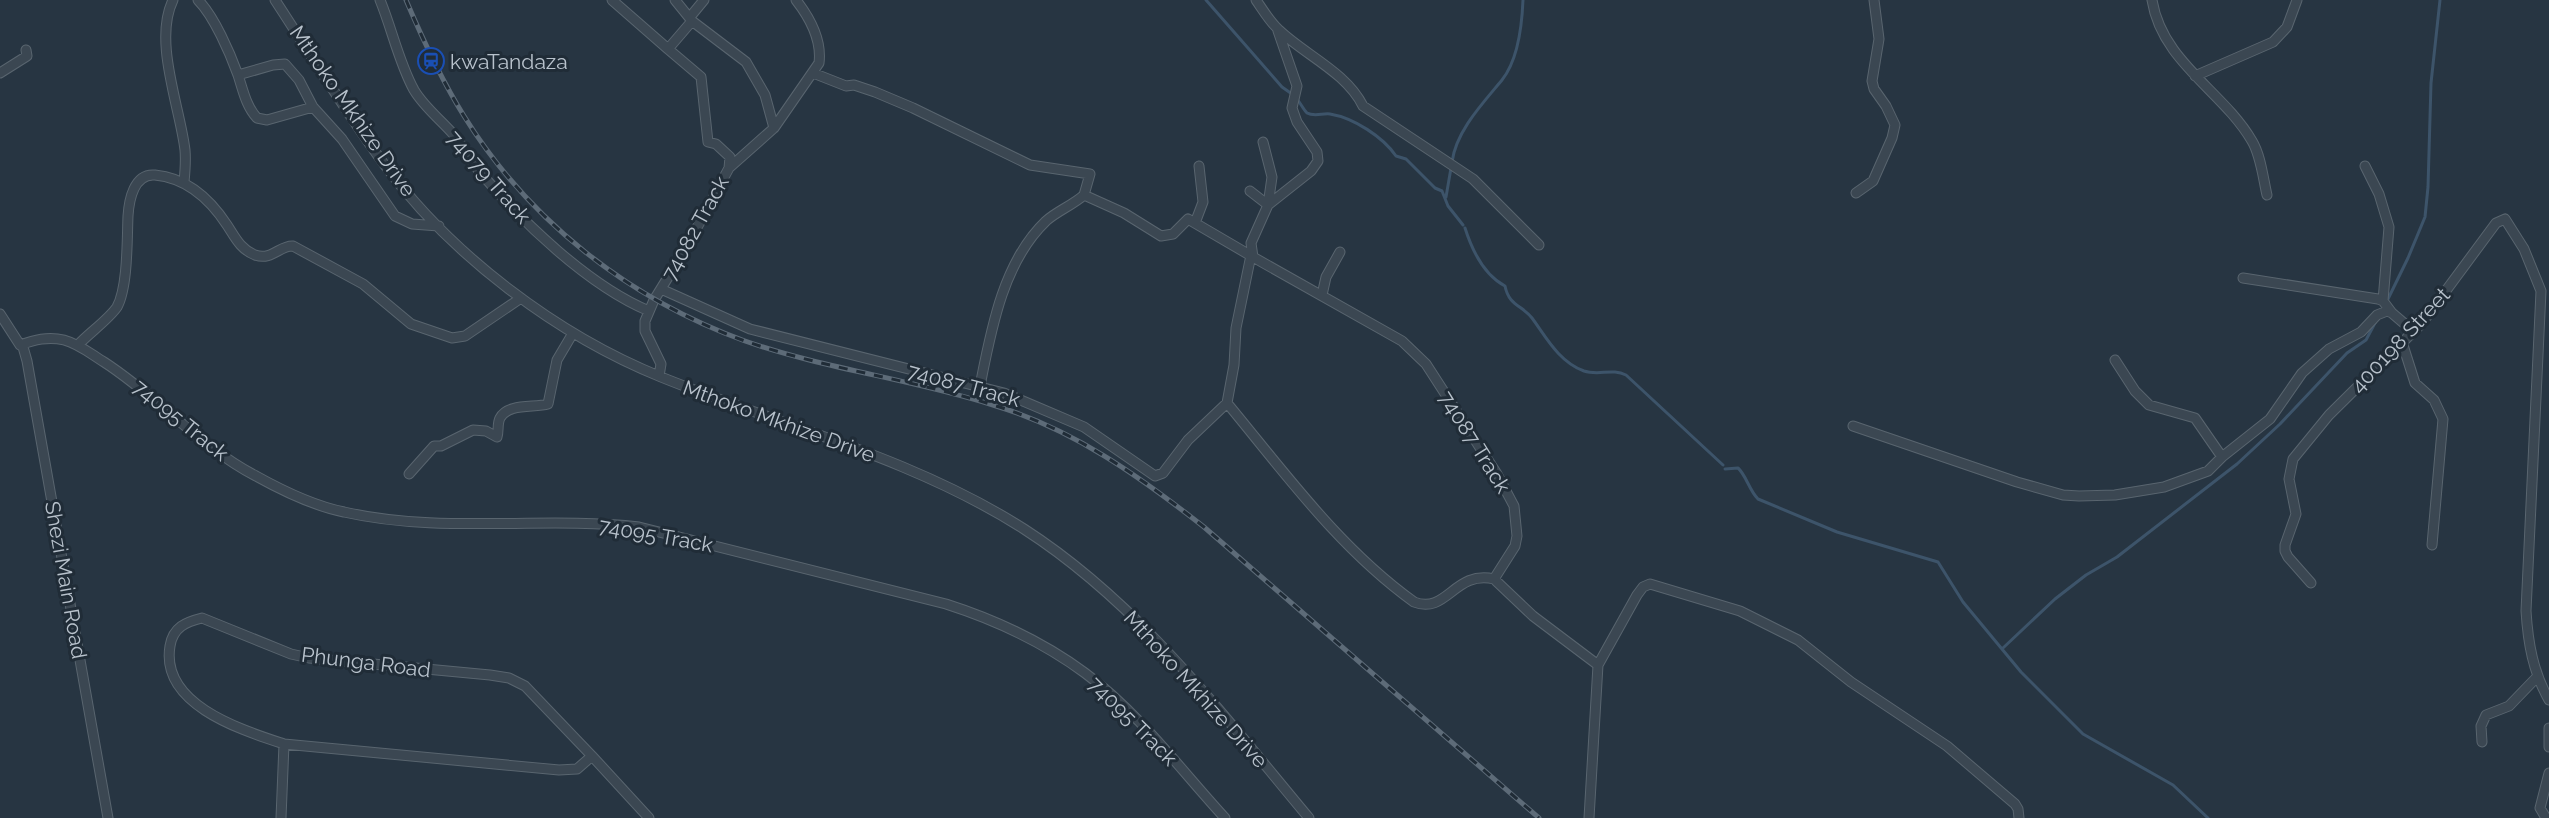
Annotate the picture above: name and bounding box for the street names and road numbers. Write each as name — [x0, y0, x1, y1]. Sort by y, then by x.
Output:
street label: Mthoko Mkhize Drive — [285, 21, 421, 201]
street label: 74079 Track — [442, 125, 536, 229]
street label: 74082 Track — [656, 172, 734, 284]
street label: 400198 Street — [2345, 282, 2455, 398]
street label: 74087 Track — [905, 358, 1023, 412]
street label: 74095 Track — [128, 374, 234, 466]
street label: Mthoko Mkhize Drive — [679, 375, 879, 467]
street label: 74087 Track — [1434, 387, 1516, 497]
street label: Shezi Main Road — [40, 499, 92, 661]
street label: 74095 Track — [597, 513, 715, 557]
street label: Mthoko Mkhize Drive — [1119, 605, 1273, 773]
street label: Phunga Road — [300, 642, 432, 682]
street label: 74095 Track — [1083, 671, 1183, 771]

